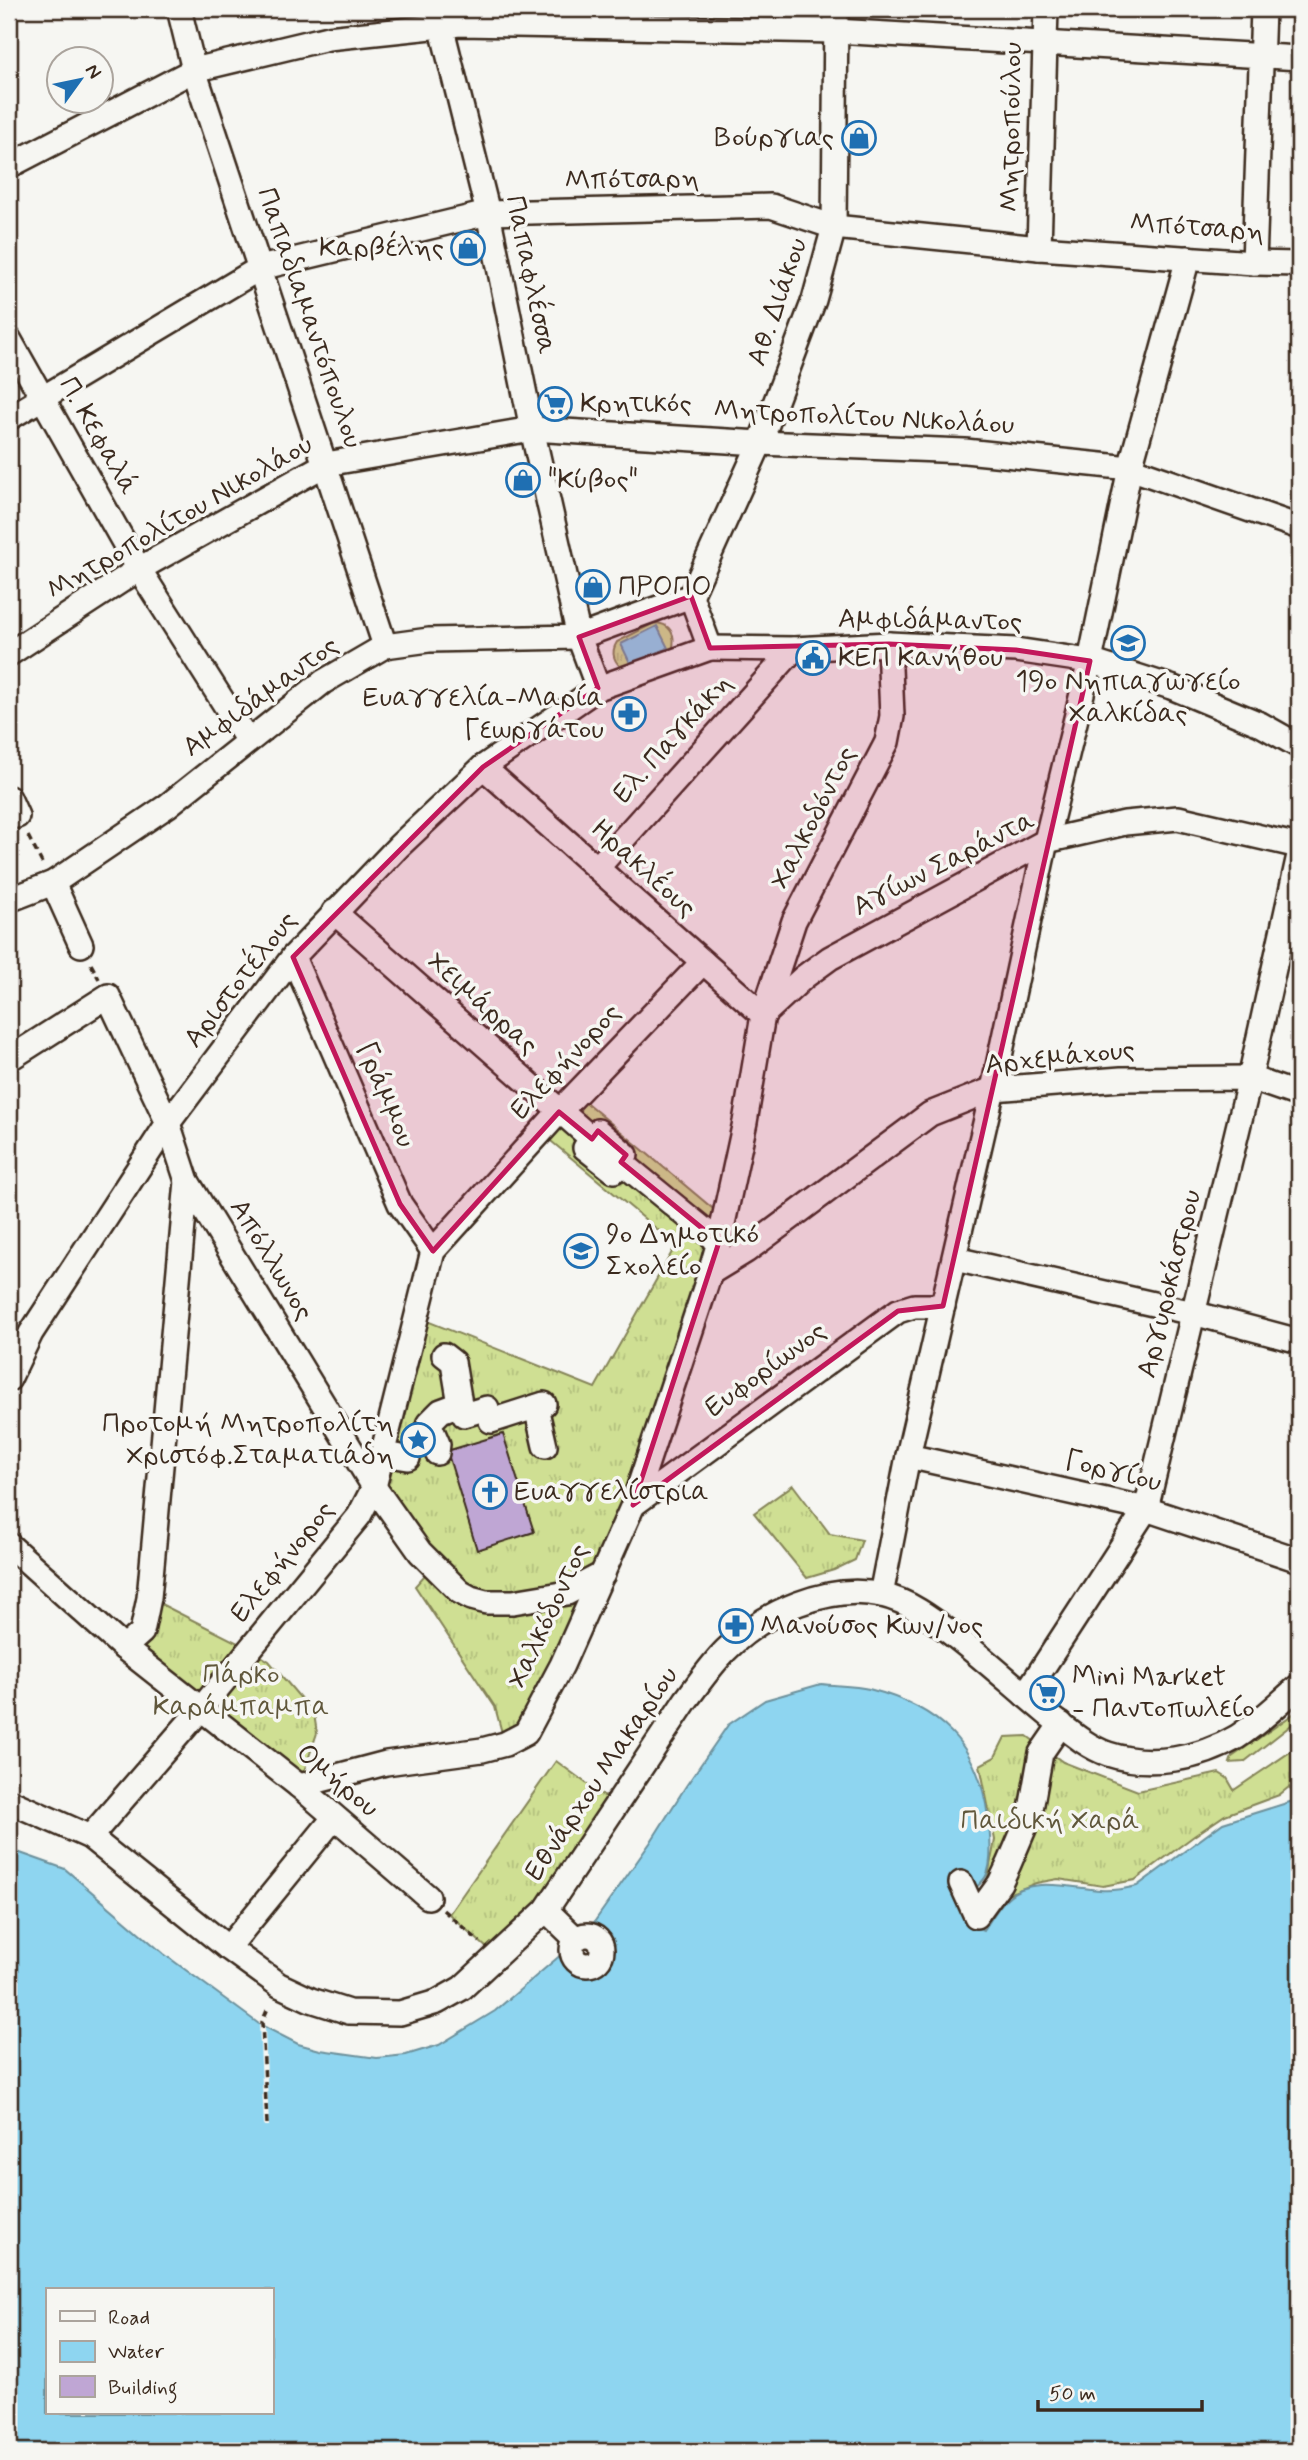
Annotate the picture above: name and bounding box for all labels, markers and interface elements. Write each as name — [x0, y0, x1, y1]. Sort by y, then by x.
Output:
street label: Μητροπούλου — [992, 42, 1032, 212]
north arrow — [46, 46, 116, 116]
text: N — [79, 59, 107, 84]
shop icon: Βούργιας — [840, 119, 878, 157]
place label: Βούργιας — [714, 120, 834, 157]
street label: Μπότσαρη — [564, 160, 700, 200]
street label: Παπαδιαμαντόπουλου — [247, 183, 371, 453]
street label: Παπαφλέσσα — [495, 192, 565, 358]
street label: Μπότσαρη — [1128, 205, 1266, 251]
shop icon: Καρβέλης — [449, 229, 487, 267]
place label: Καρβέλης — [319, 230, 444, 267]
street label: Αθ. Διάκου — [739, 233, 817, 371]
street label: Π. Κεφαλά — [49, 370, 147, 502]
supermarket icon: Κρητικός — [536, 385, 574, 423]
place label: Κρητικός — [580, 386, 692, 423]
street label: Μητροπολίτου Νικολάου — [713, 392, 1015, 444]
street label: Μητροπολίτου Νικολάου — [40, 427, 320, 609]
shop icon: "Κύβος" — [504, 461, 542, 499]
place label: "Κύβος" — [548, 462, 638, 499]
shop icon: ΠΡΟΠΟ — [574, 568, 612, 606]
place label: ΠΡΟΠΟ — [618, 569, 712, 606]
street label: Αμφιδάμαντος — [837, 601, 1023, 641]
school or university icon: 19ο Νηπιαγωγείο Χαλκίδας — [1109, 624, 1147, 662]
street label: Αμφιδάμαντος — [175, 628, 347, 766]
public building icon: ΚΕΠ Κανήθου — [794, 639, 832, 677]
place label: ΚΕΠ Κανήθου — [838, 640, 1003, 677]
place label: 19ο Νηπιαγωγείο Χαλκίδας — [1015, 664, 1241, 733]
street label: Ελ. Παγκάκη — [605, 666, 741, 812]
place label: Ευαγγελία-Μαρία Γεωργάτου — [362, 680, 604, 749]
pharmacy icon: Ευαγγελία-Μαρία Γεωργάτου — [610, 695, 648, 733]
street label: Χαλκοδόντος — [762, 740, 866, 896]
street label: Αγίων Σαράντα — [847, 802, 1041, 926]
street label: Ηρακλέους — [582, 812, 704, 926]
street label: Αριστοτέλους — [176, 904, 306, 1056]
street label: Χειμάρρας — [418, 944, 546, 1064]
street label: Ελεφήνορος — [502, 996, 630, 1128]
street label: Αρχεμάχους — [983, 1032, 1137, 1084]
street label: Γράμμου — [346, 1037, 424, 1153]
street label: Αργυροκάστρου — [1129, 1186, 1211, 1382]
street label: Απόλλωνος — [220, 1192, 322, 1328]
place label: 9ο Δημοτικό Σχολείο — [606, 1217, 759, 1286]
school or university icon: 9ο Δημοτικό Σχολείο — [562, 1232, 600, 1270]
street label: Ευφορίωνος — [698, 1313, 834, 1427]
place label: Προτομή Μητροπολίτη Χριστόφ.Σταματιάδη — [102, 1406, 394, 1475]
place icon: Προτομή Μητροπολίτη Χριστόφ.Σταματιάδη — [399, 1421, 437, 1459]
street label: Γοργίου — [1061, 1442, 1165, 1502]
church icon: Ευαγγελίστρια — [471, 1473, 509, 1511]
place label: Ευαγγελίστρια — [514, 1474, 709, 1511]
street label: Ελεφήνορος — [222, 1493, 344, 1631]
street label: Χαλκόδοντος — [499, 1538, 599, 1694]
pharmacy icon: Μανούσος Κων/νος — [717, 1607, 755, 1645]
place label: Μανούσος Κων/νος — [760, 1608, 983, 1645]
park label: Πάρκο Καράμπαμπα — [153, 1657, 329, 1726]
place label: Mini Market - Παντοπωλείο — [1072, 1659, 1255, 1728]
street label: Εθνάρχου Μακαρίου — [516, 1660, 688, 1888]
supermarket icon: Mini Market - Παντοπωλείο — [1028, 1674, 1066, 1712]
street label: Ομήρου — [288, 1735, 386, 1827]
park label: Παιδική Χαρά — [961, 1803, 1139, 1840]
legend — [46, 2288, 273, 2414]
text: Road — [108, 2304, 150, 2332]
text: Water — [108, 2338, 164, 2366]
scale bar — [1038, 2369, 1203, 2413]
text: Building — [108, 2374, 178, 2404]
text: 50 m — [1049, 2380, 1096, 2408]

